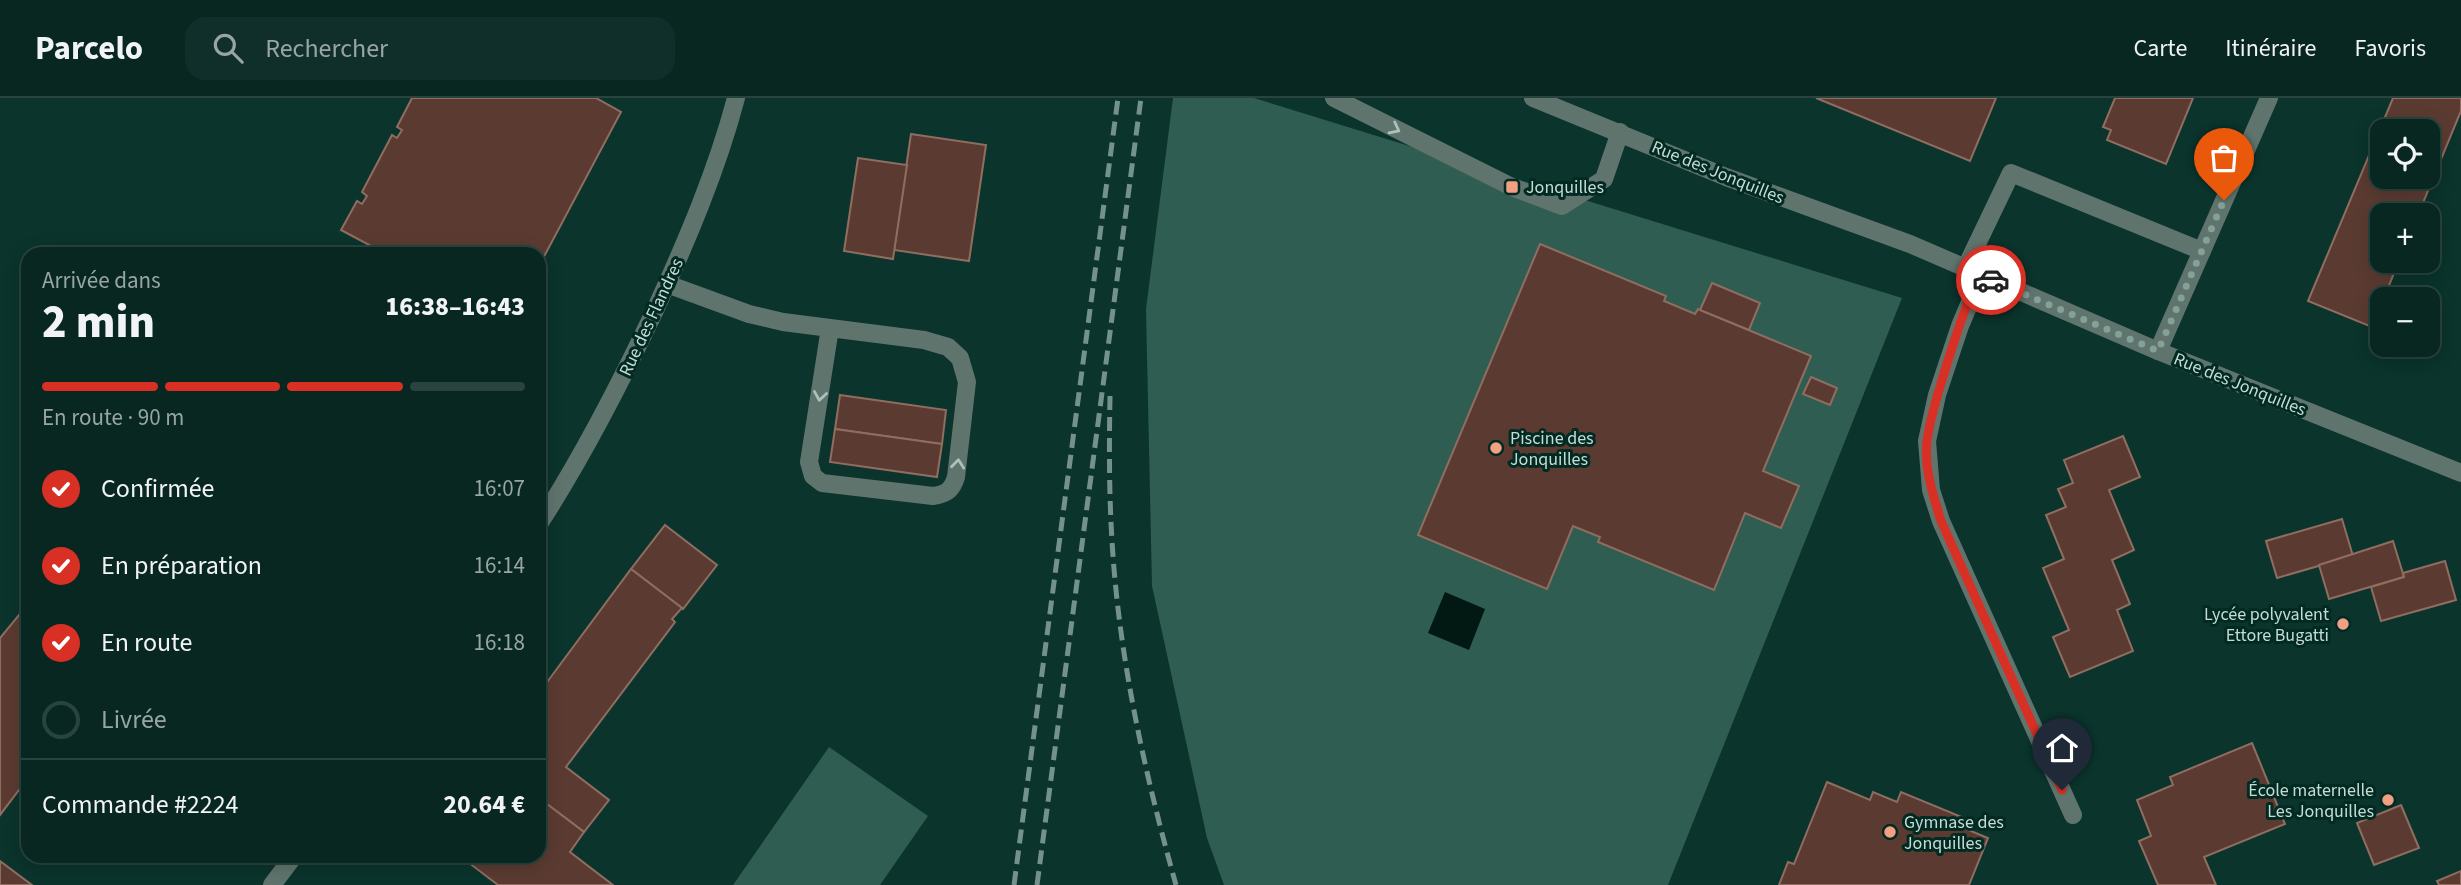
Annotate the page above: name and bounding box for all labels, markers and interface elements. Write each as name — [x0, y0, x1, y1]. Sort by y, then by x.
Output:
search box — [185, 17, 675, 80]
text: Parcelo — [35, 25, 143, 72]
icon: search — [209, 29, 247, 67]
text: Rechercher — [265, 30, 388, 67]
text: Carte — [2133, 31, 2187, 66]
text: Itinéraire — [2225, 31, 2316, 66]
text: Favoris — [2354, 31, 2426, 66]
map controls — [2370, 119, 2440, 357]
button: locate — [2370, 119, 2440, 189]
one-way arrow — [1388, 120, 1400, 134]
pin — [2194, 128, 2254, 200]
street label: Rue des Jonquilles — [1648, 135, 1788, 210]
icon: bag — [2205, 139, 2243, 177]
place label: Jonquilles — [1526, 175, 1604, 200]
marker: Jonquilles — [1504, 179, 1520, 195]
button: + — [2370, 203, 2440, 273]
courier — [1956, 245, 2026, 315]
street label: Rue des Flandres — [613, 254, 690, 380]
icon: car — [1972, 261, 2010, 299]
text: Arrivée dans — [42, 264, 161, 297]
button: − — [2370, 287, 2440, 357]
text: 16:38–16:43 — [385, 288, 525, 325]
text: 2 min — [42, 290, 155, 355]
street label: Rue des Jonquilles — [2170, 347, 2310, 422]
one-way arrow — [812, 390, 827, 402]
text: En route · 90 m — [42, 401, 184, 434]
place label: Piscine des Jonquilles — [1510, 426, 1594, 472]
marker: Piscine des Jonquilles — [1488, 440, 1504, 456]
one-way arrow — [950, 458, 965, 470]
icon: check — [42, 470, 80, 508]
text: Confirmée — [101, 470, 215, 507]
text: 16:07 — [474, 472, 525, 505]
icon: check — [42, 547, 80, 585]
text: En préparation — [101, 547, 262, 584]
text: 16:14 — [474, 549, 525, 582]
place label: Lycée polyvalent Ettore Bugatti — [2204, 602, 2329, 648]
marker: Lycée polyvalent Ettore Bugatti — [2335, 616, 2351, 632]
icon: check — [42, 624, 80, 662]
text: En route — [101, 624, 192, 661]
text: 16:18 — [474, 626, 525, 659]
text: Livrée — [101, 701, 167, 738]
pin — [2032, 718, 2092, 790]
icon: home — [2043, 729, 2081, 767]
place label: École maternelle Les Jonquilles — [2248, 778, 2374, 824]
text: Commande #2224 — [42, 786, 239, 823]
text: 20.64 € — [443, 786, 525, 823]
marker: École maternelle Les Jonquilles — [2380, 792, 2396, 808]
place label: Gymnase des Jonquilles — [1904, 810, 2004, 856]
marker: Gymnase des Jonquilles — [1882, 824, 1898, 840]

